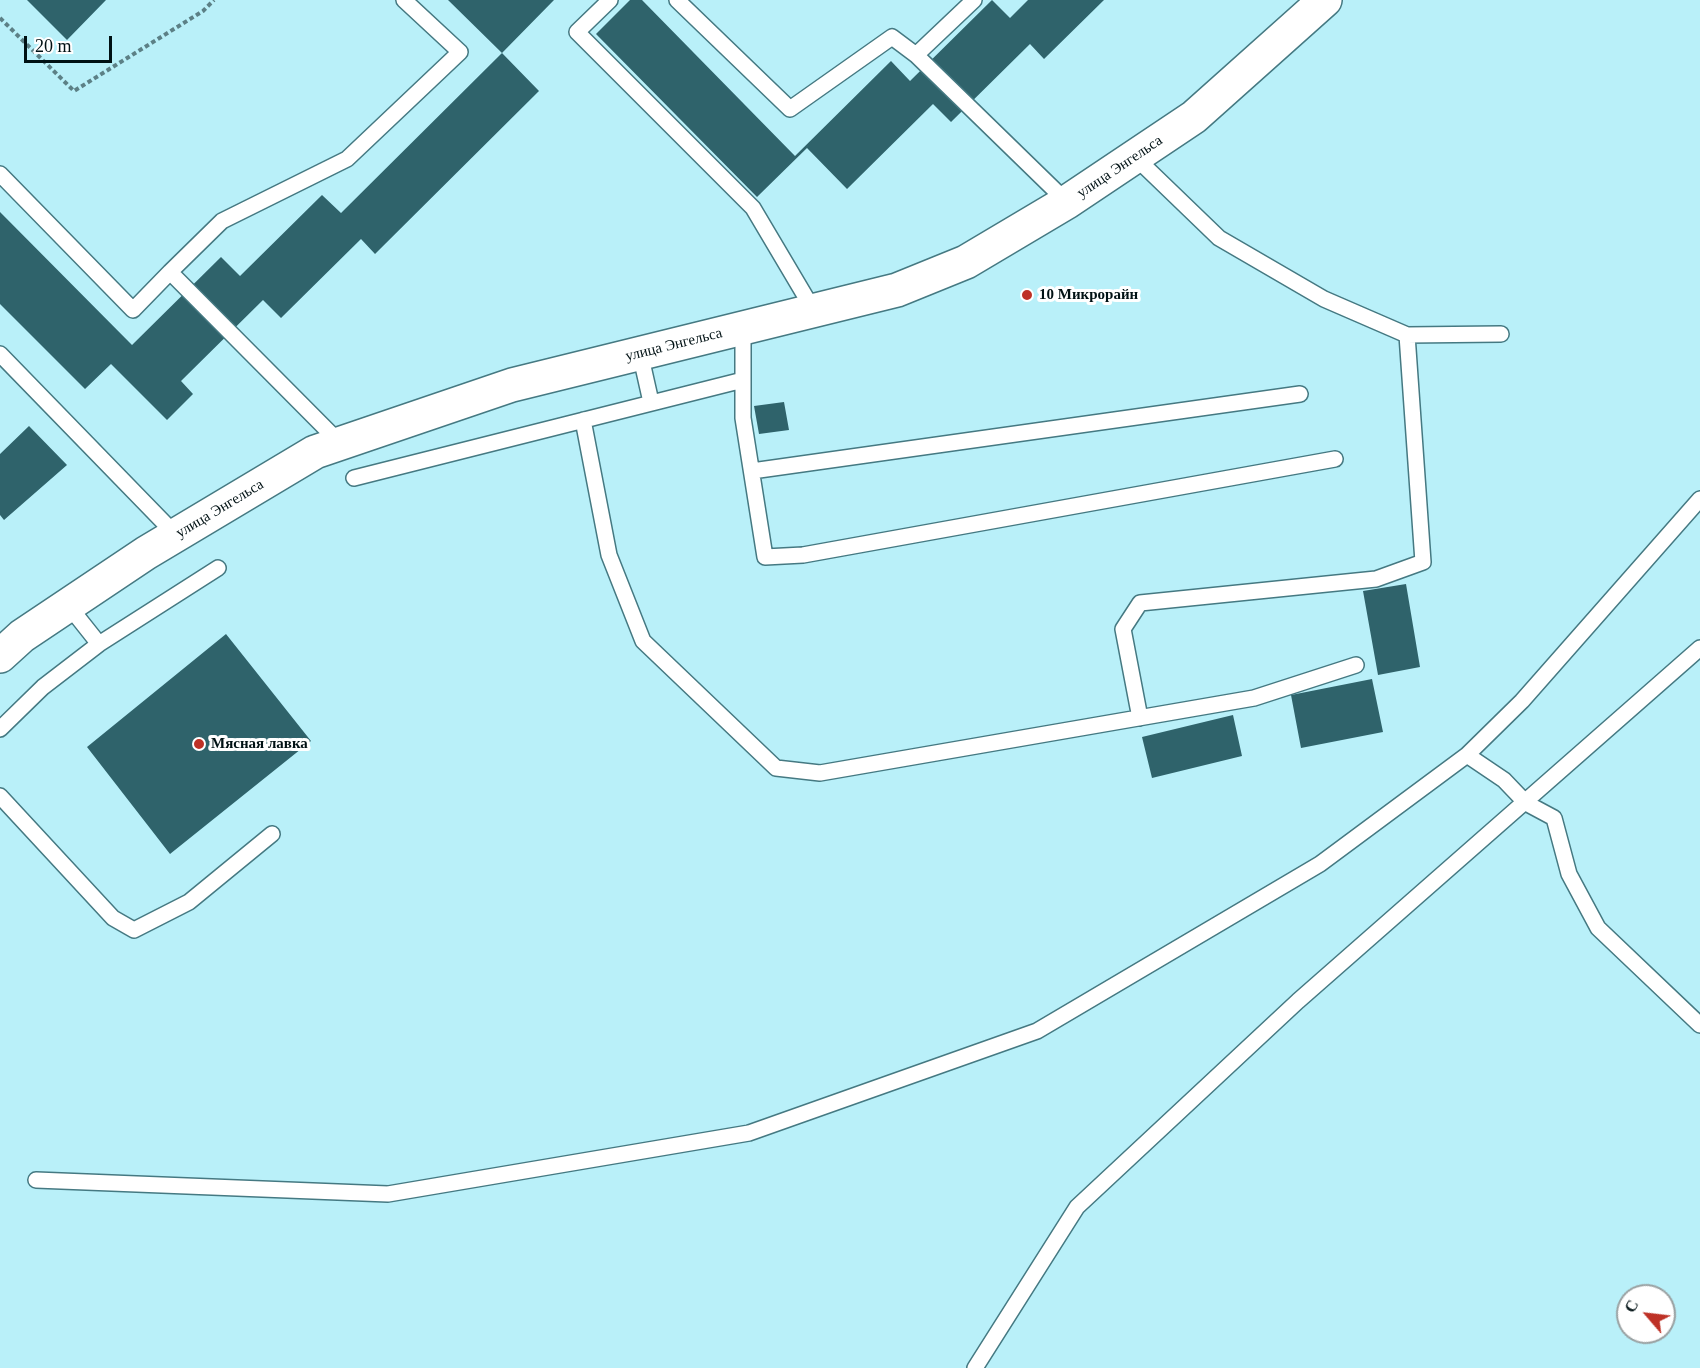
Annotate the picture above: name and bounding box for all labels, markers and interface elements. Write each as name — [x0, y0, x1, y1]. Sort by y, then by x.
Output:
scale bar — [27, 24, 116, 62]
text: 20 m — [35, 36, 72, 56]
street label: улица Энгельса — [1074, 132, 1166, 202]
place label: 10 Микрорайн — [1039, 286, 1138, 304]
marker: 10 Микрорайн — [1020, 288, 1034, 302]
street label: улица Энгельса — [624, 324, 724, 366]
street label: улица Энгельса — [173, 476, 267, 542]
place label: Мясная лавка — [211, 735, 308, 753]
marker: Мясная лавка — [192, 737, 206, 751]
north arrow — [1616, 1284, 1676, 1344]
text: С — [1621, 1297, 1642, 1315]

